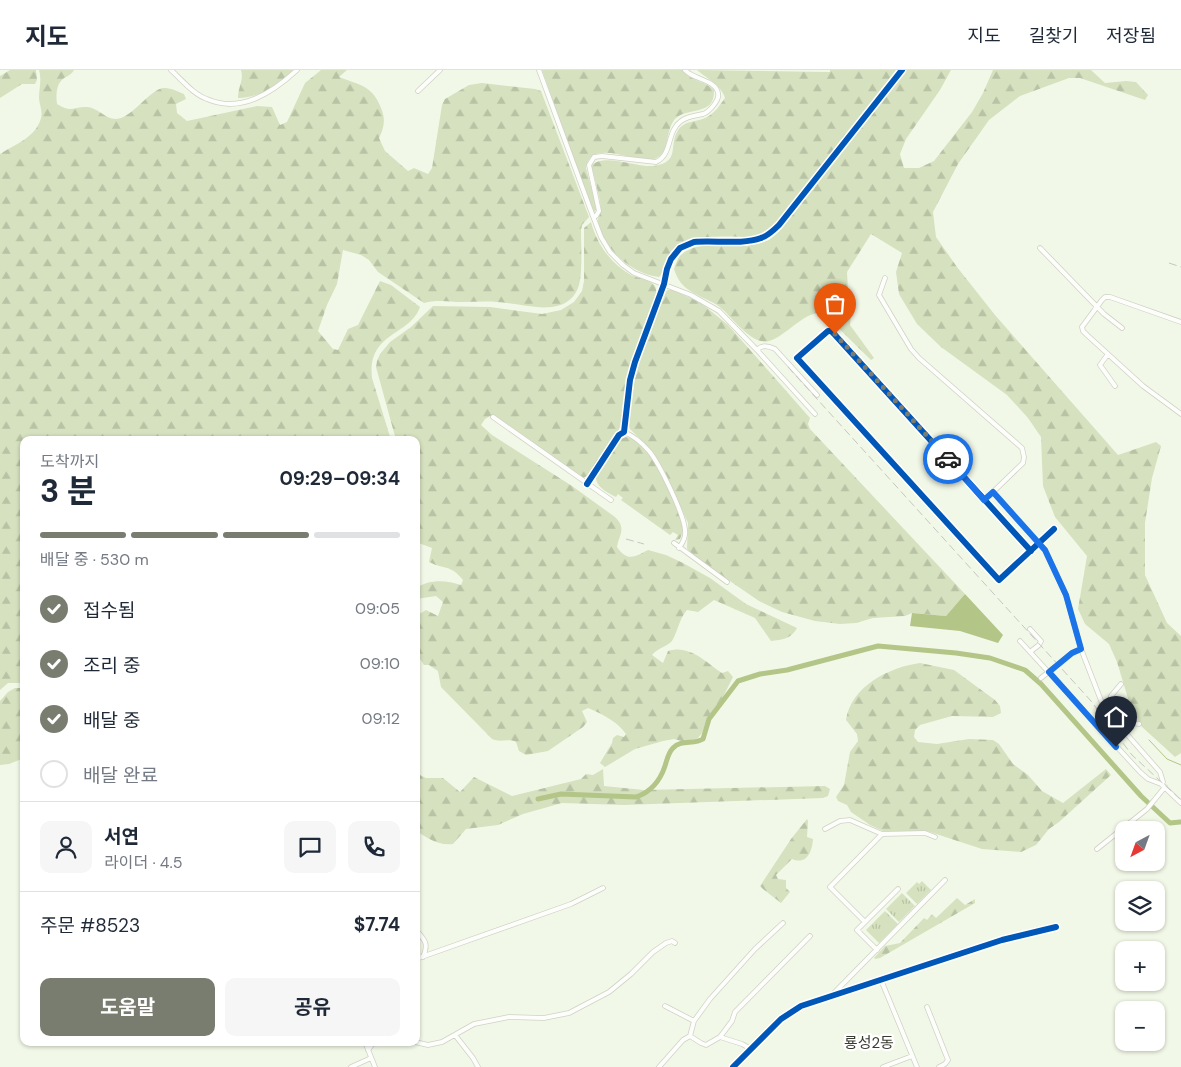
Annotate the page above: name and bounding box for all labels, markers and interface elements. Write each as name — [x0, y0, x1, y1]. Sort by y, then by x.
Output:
text: 지도 — [25, 21, 69, 52]
text: 지도 — [968, 24, 1001, 48]
text: 길찾기 — [1029, 24, 1078, 48]
text: 저장됨 — [1106, 24, 1156, 48]
pin — [814, 283, 856, 334]
icon: bag — [821, 290, 849, 318]
courier — [923, 434, 973, 484]
icon: car — [934, 445, 962, 473]
text: 도착까지 — [40, 451, 99, 472]
text: 09:29–09:34 — [279, 466, 400, 491]
text: 3 분 — [40, 470, 96, 512]
text: 배달 중 · 530 m — [40, 549, 149, 570]
icon: check — [40, 595, 68, 623]
text: 접수됨 — [83, 598, 135, 623]
text: 09:05 — [355, 598, 400, 619]
icon: check — [40, 650, 68, 678]
text: 조리 중 — [83, 653, 141, 678]
text: 09:10 — [360, 653, 400, 674]
pin — [1095, 696, 1137, 747]
icon: home — [1102, 703, 1130, 731]
icon: check — [40, 705, 68, 733]
text: 배달 중 — [83, 708, 141, 733]
text: 09:12 — [362, 708, 400, 729]
text: 배달 완료 — [83, 763, 158, 788]
button: person — [40, 821, 92, 873]
button: chat — [284, 821, 336, 873]
button: phone — [348, 821, 400, 873]
north arrow — [1115, 821, 1165, 871]
map controls — [1115, 821, 1165, 1051]
text: 서연 — [104, 824, 139, 849]
text: 라이더 · 4.5 — [104, 852, 182, 873]
button: layers — [1115, 881, 1165, 931]
text: $7.74 — [354, 912, 400, 937]
text: 주문 #8523 — [40, 913, 140, 938]
button: + — [1115, 941, 1165, 991]
button: 도움말 — [40, 978, 215, 1036]
button: 공유 — [225, 978, 400, 1036]
button: − — [1115, 1001, 1165, 1051]
district label: 룡성2동 — [844, 1033, 894, 1053]

